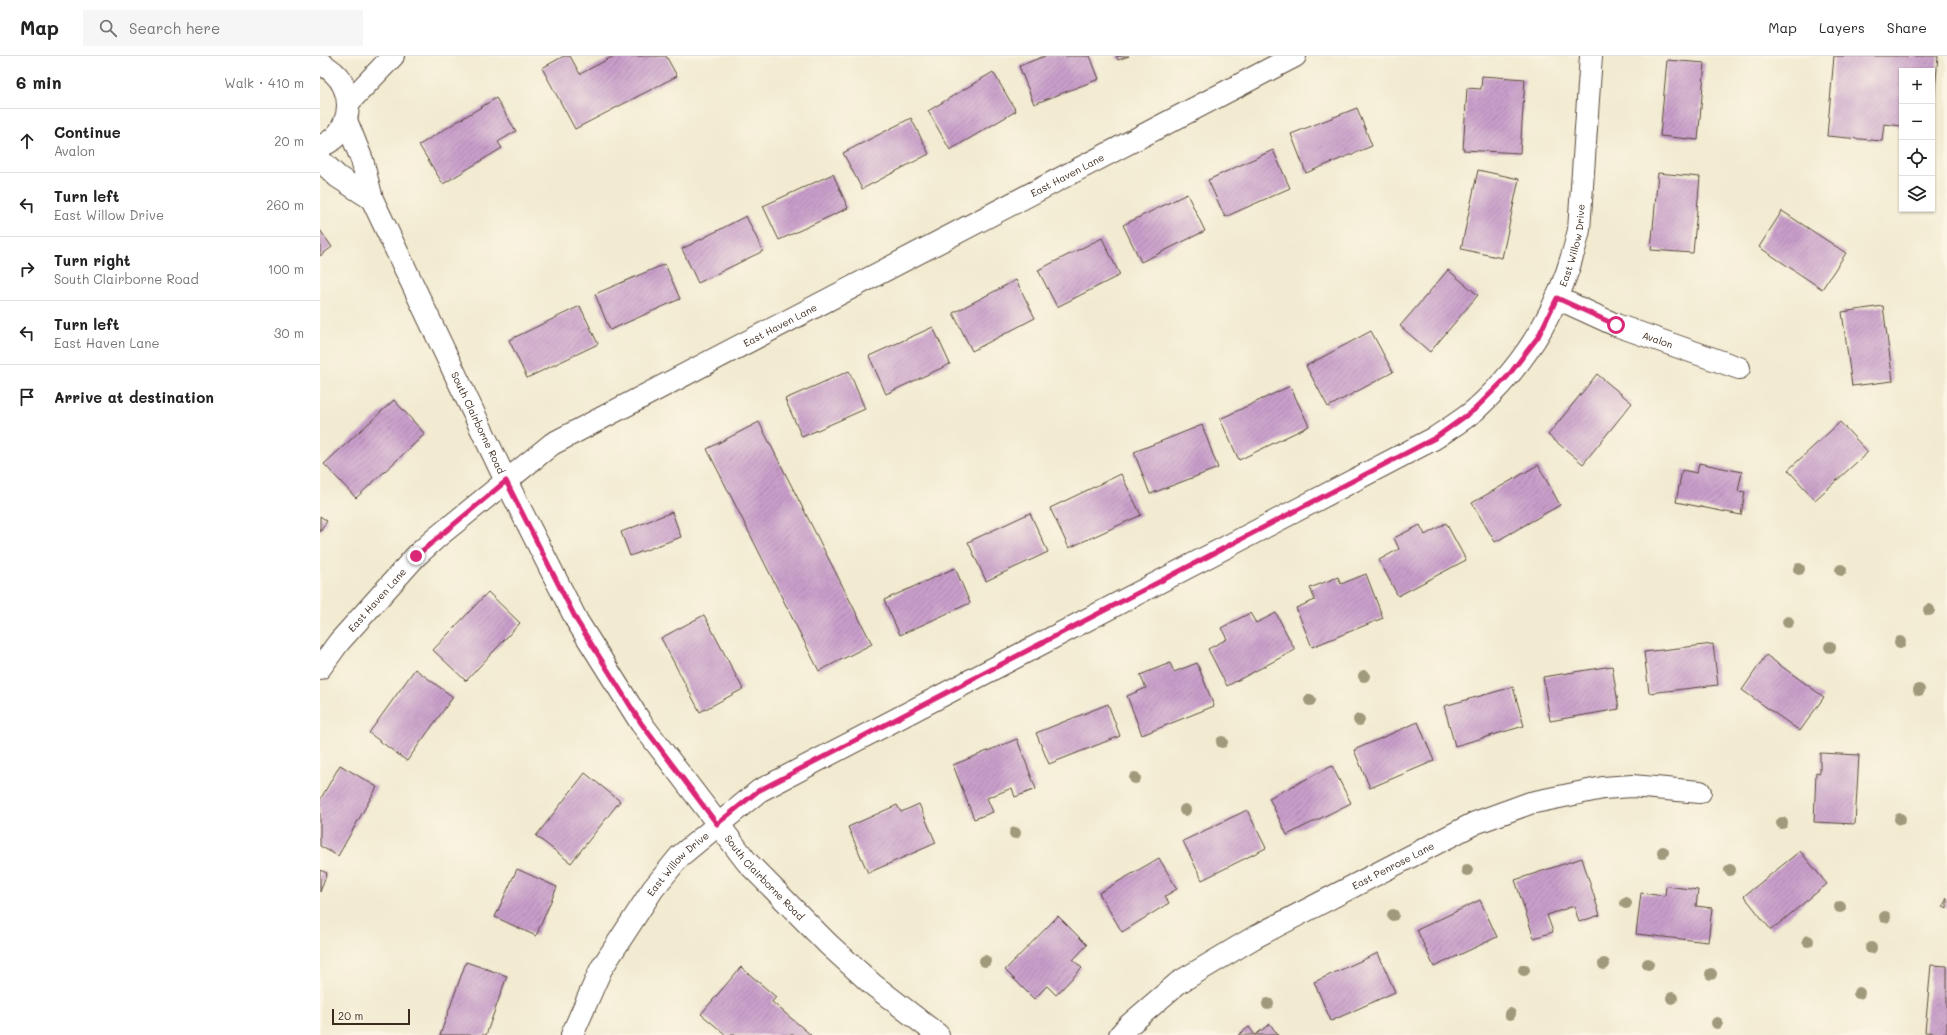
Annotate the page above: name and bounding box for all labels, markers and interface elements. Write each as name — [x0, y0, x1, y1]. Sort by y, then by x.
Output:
search box — [83, 10, 363, 46]
text: Map — [20, 15, 59, 40]
icon: search — [97, 17, 119, 39]
text: Search here — [129, 18, 220, 38]
text: Map — [1768, 18, 1797, 37]
text: Layers — [1819, 18, 1865, 37]
text: Share — [1887, 18, 1927, 37]
map controls — [1899, 68, 1935, 212]
button: + — [1899, 68, 1935, 104]
text: 6 min — [16, 71, 61, 93]
text: Walk · 410 m — [224, 74, 304, 91]
button: − — [1899, 104, 1935, 140]
text: Continue — [54, 122, 121, 142]
icon: ahead — [16, 130, 38, 152]
text: 20 m — [274, 132, 304, 149]
button: locate — [1899, 140, 1935, 176]
text: Avalon — [54, 142, 95, 159]
street label: East Haven Lane — [1028, 150, 1106, 200]
button: layers — [1899, 176, 1935, 212]
text: Turn left — [54, 186, 119, 206]
icon: left — [16, 194, 38, 216]
text: 260 m — [266, 196, 304, 213]
street label: East Willow Drive — [1555, 204, 1588, 289]
text: East Willow Drive — [54, 206, 164, 223]
text: Turn right — [54, 250, 131, 270]
icon: right — [16, 258, 38, 280]
text: 100 m — [268, 260, 304, 277]
text: South Clairborne Road — [54, 270, 199, 287]
street label: East Haven Lane — [741, 300, 819, 350]
text: Turn left — [54, 314, 119, 334]
route start — [1607, 316, 1625, 334]
icon: left — [16, 322, 38, 344]
text: 30 m — [274, 324, 304, 341]
street label: Avalon — [1640, 328, 1675, 351]
text: East Haven Lane — [54, 334, 160, 351]
street label: South Clairborne Road — [448, 369, 509, 476]
icon: arrive — [16, 386, 38, 408]
text: Arrive at destination — [54, 387, 214, 407]
route end — [407, 547, 425, 565]
street label: East Haven Lane — [345, 565, 409, 635]
street label: East Willow Drive — [643, 828, 712, 899]
street label: South Clairborne Road — [722, 832, 808, 923]
street label: East Penrose Lane — [1349, 838, 1436, 893]
scale bar — [332, 1007, 410, 1026]
text: 20 m — [338, 1008, 363, 1023]

